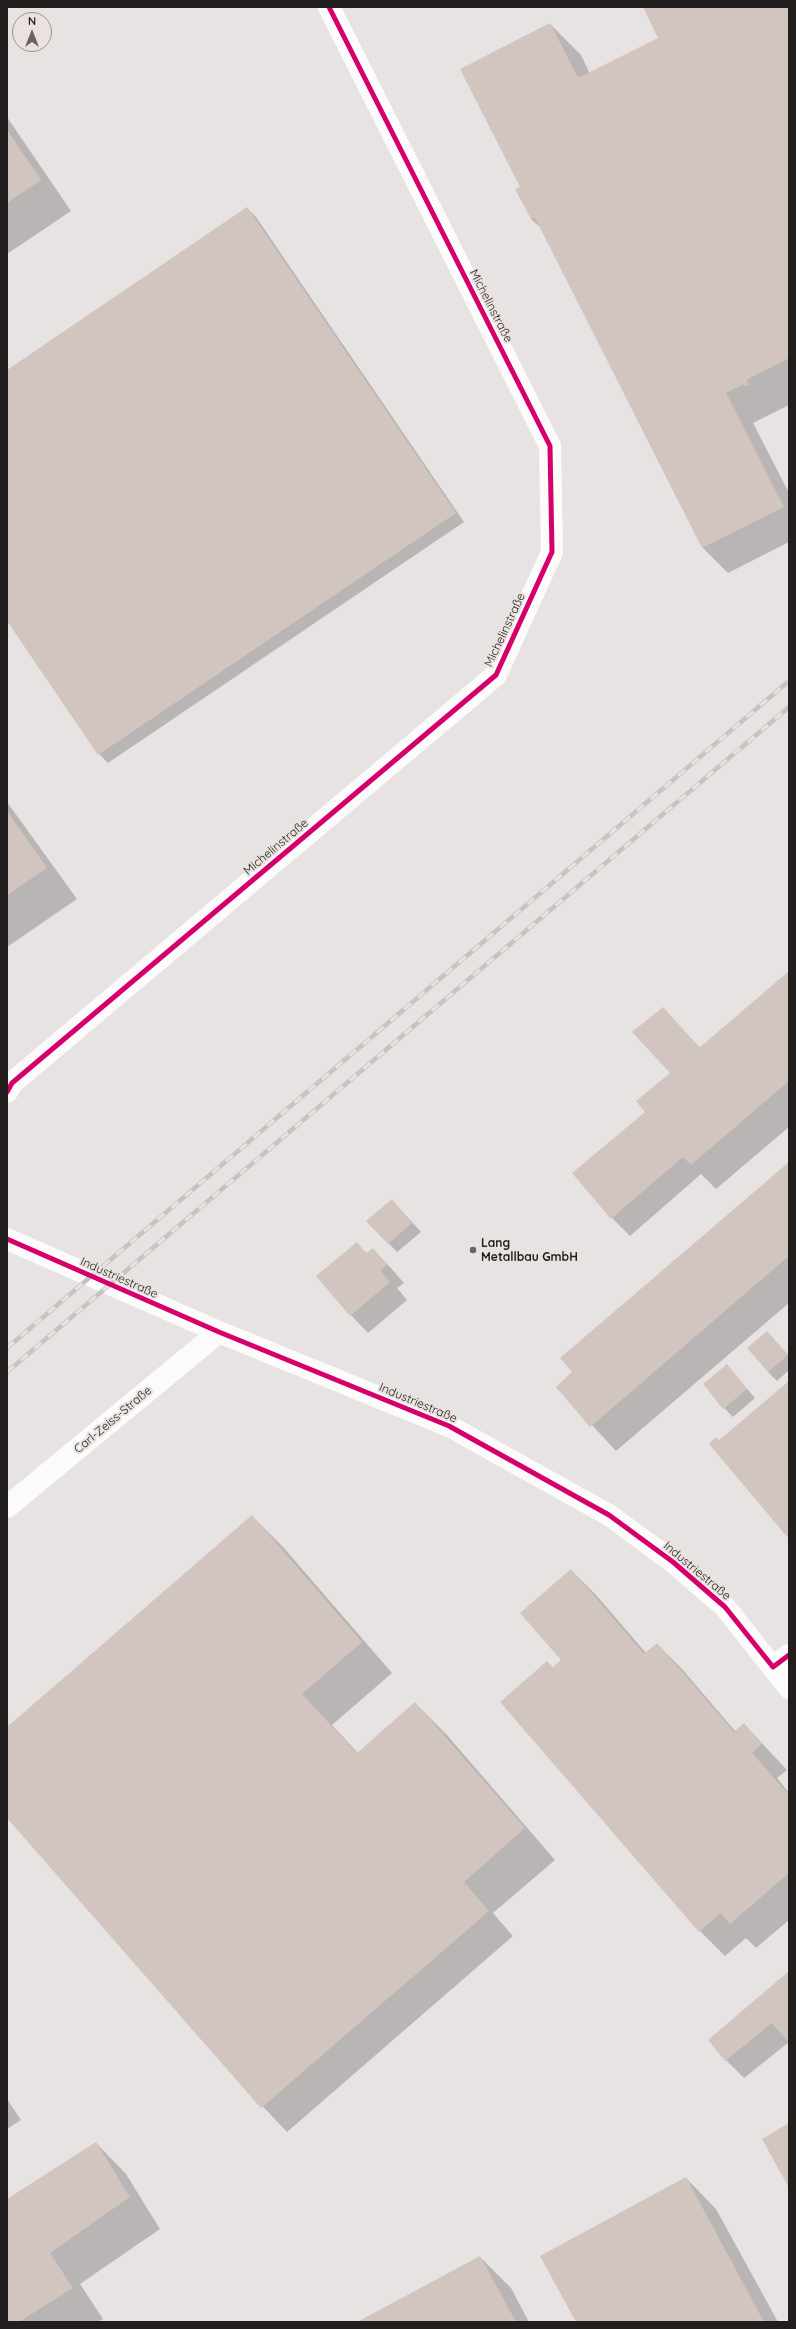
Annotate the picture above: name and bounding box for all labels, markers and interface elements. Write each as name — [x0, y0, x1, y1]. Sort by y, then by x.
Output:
north arrow — [12, 12, 52, 52]
text: N — [28, 14, 36, 28]
street label: Michelinstraße — [466, 267, 516, 345]
street label: Michelinstraße — [482, 591, 528, 669]
street label: Michelinstraße — [241, 816, 311, 878]
place label: Lang Metallbau GmbH — [481, 1236, 578, 1264]
marker: Lang Metallbau GmbH — [468, 1245, 478, 1255]
street label: Industriestraße — [78, 1254, 160, 1302]
street label: Industriestraße — [377, 1380, 459, 1426]
street label: Carl-Zeiss-Straße — [71, 1383, 155, 1457]
street label: Industriestraße — [660, 1539, 734, 1603]

